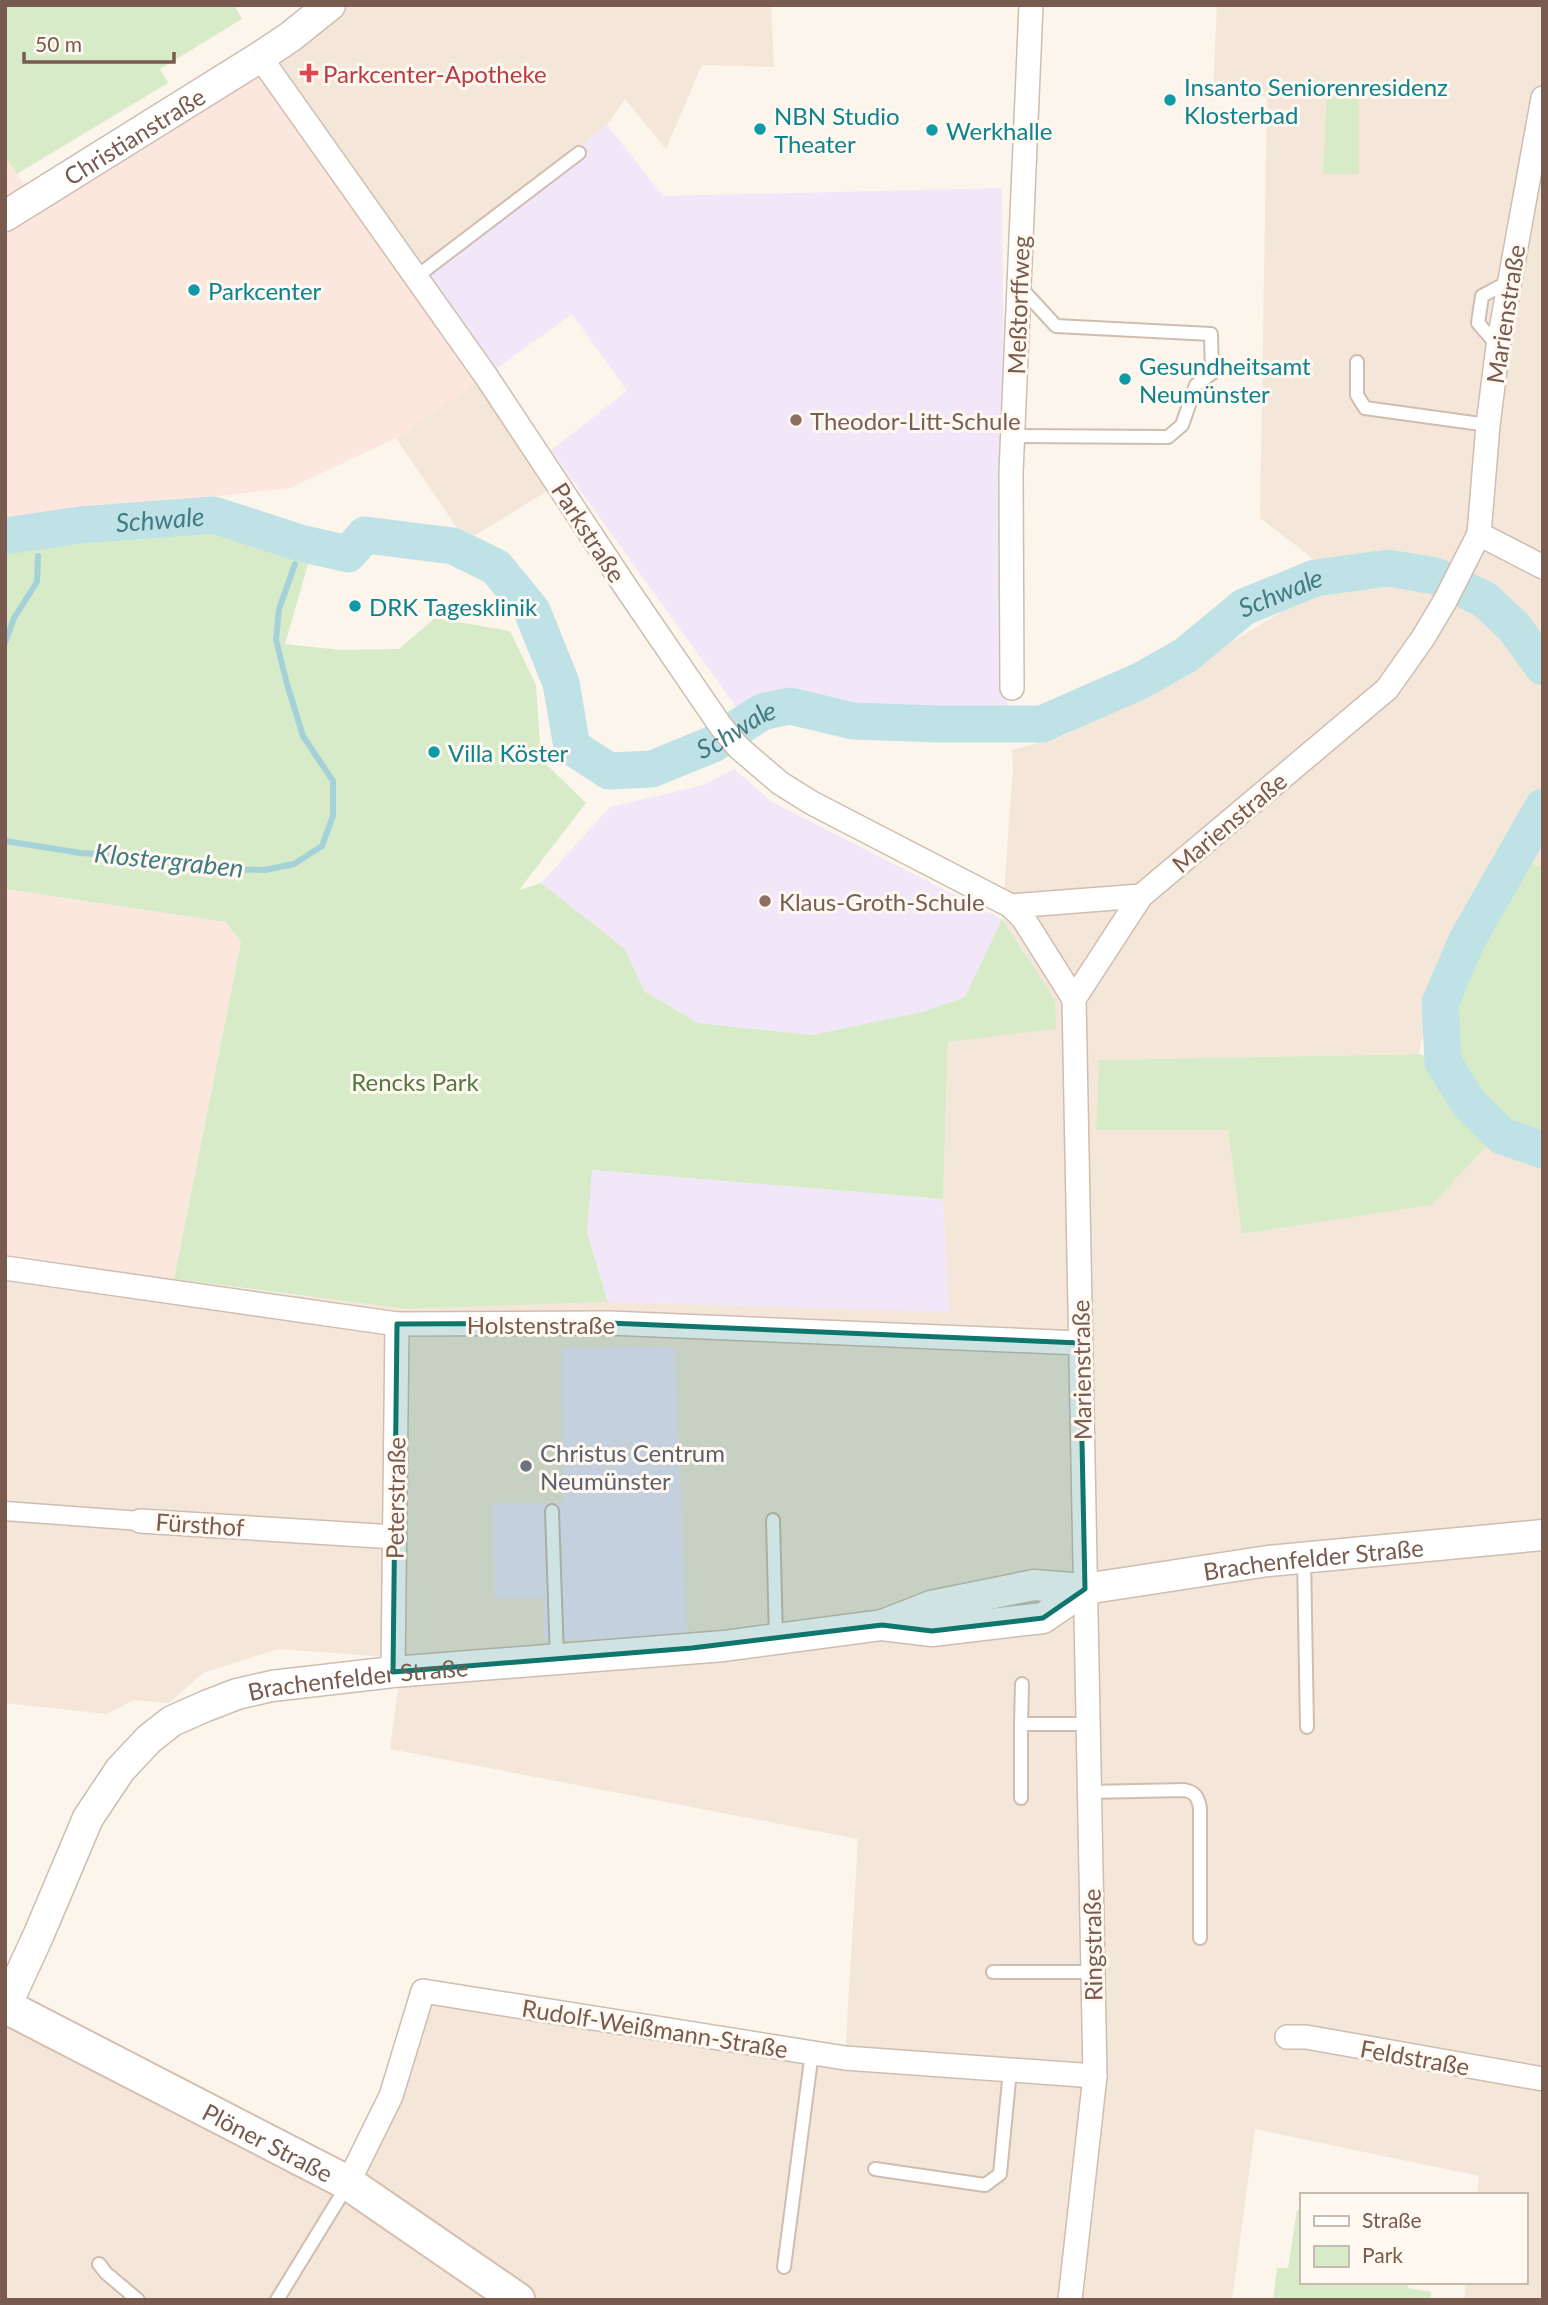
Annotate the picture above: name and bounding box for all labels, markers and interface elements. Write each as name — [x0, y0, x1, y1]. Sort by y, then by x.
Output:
scale bar — [24, 21, 175, 65]
text: 50 m — [35, 31, 82, 56]
place label: Parkcenter-Apotheke — [323, 59, 547, 88]
marker: Parkcenter-Apotheke — [301, 65, 317, 81]
place label: Insanto Seniorenresidenz Klosterbad — [1184, 72, 1448, 129]
street label: Christianstraße — [58, 81, 210, 190]
marker: Insanto Seniorenresidenz Klosterbad — [1162, 92, 1178, 108]
place label: NBN Studio Theater — [774, 101, 900, 158]
place label: Werkhalle — [946, 116, 1052, 145]
marker: NBN Studio Theater — [752, 121, 768, 137]
marker: Werkhalle — [924, 122, 940, 138]
street label: Meßtorffweg — [1001, 235, 1035, 375]
street label: Marienstraße — [1480, 242, 1530, 386]
place label: Parkcenter — [208, 276, 322, 305]
marker: Parkcenter — [186, 282, 202, 298]
place label: Gesundheitsamt Neumünster — [1139, 351, 1311, 408]
marker: Gesundheitsamt Neumünster — [1117, 371, 1133, 387]
place label: Theodor-Litt-Schule — [810, 406, 1021, 435]
marker: Theodor-Litt-Schule — [788, 412, 804, 428]
street label: Parkstraße — [546, 477, 632, 587]
water label: Schwale — [115, 500, 205, 538]
water label: Schwale — [1233, 561, 1324, 624]
place label: DRK Tagesklinik — [369, 592, 538, 621]
marker: DRK Tagesklinik — [347, 598, 363, 614]
water label: Schwale — [691, 694, 779, 765]
place label: Villa Köster — [448, 738, 569, 767]
marker: Villa Köster — [426, 744, 442, 760]
street label: Marienstraße — [1166, 766, 1292, 878]
water label: Klostergraben — [93, 836, 245, 884]
place label: Klaus-Groth-Schule — [779, 887, 985, 916]
marker: Klaus-Groth-Schule — [757, 893, 773, 909]
park label: Rencks Park — [351, 1067, 479, 1096]
street label: Marienstraße — [1065, 1300, 1097, 1440]
street label: Holstenstraße — [467, 1310, 615, 1339]
street label: Peterstraße — [379, 1437, 411, 1559]
place label: Christus Centrum Neumünster — [540, 1438, 725, 1495]
marker: Christus Centrum Neumünster — [518, 1458, 534, 1474]
street label: Fürsthof — [155, 1506, 246, 1542]
street label: Brachenfelder Straße — [1201, 1532, 1425, 1585]
street label: Brachenfelder Straße — [245, 1652, 469, 1706]
street label: Ringstraße — [1077, 1888, 1107, 2002]
street label: Rudolf-Weißmann-Straße — [520, 1993, 790, 2063]
street label: Feldstraße — [1358, 2033, 1472, 2081]
street label: Plöner Straße — [198, 2096, 338, 2187]
legend — [1300, 2193, 1527, 2284]
text: Straße — [1362, 2207, 1422, 2232]
text: Park — [1362, 2242, 1403, 2267]

